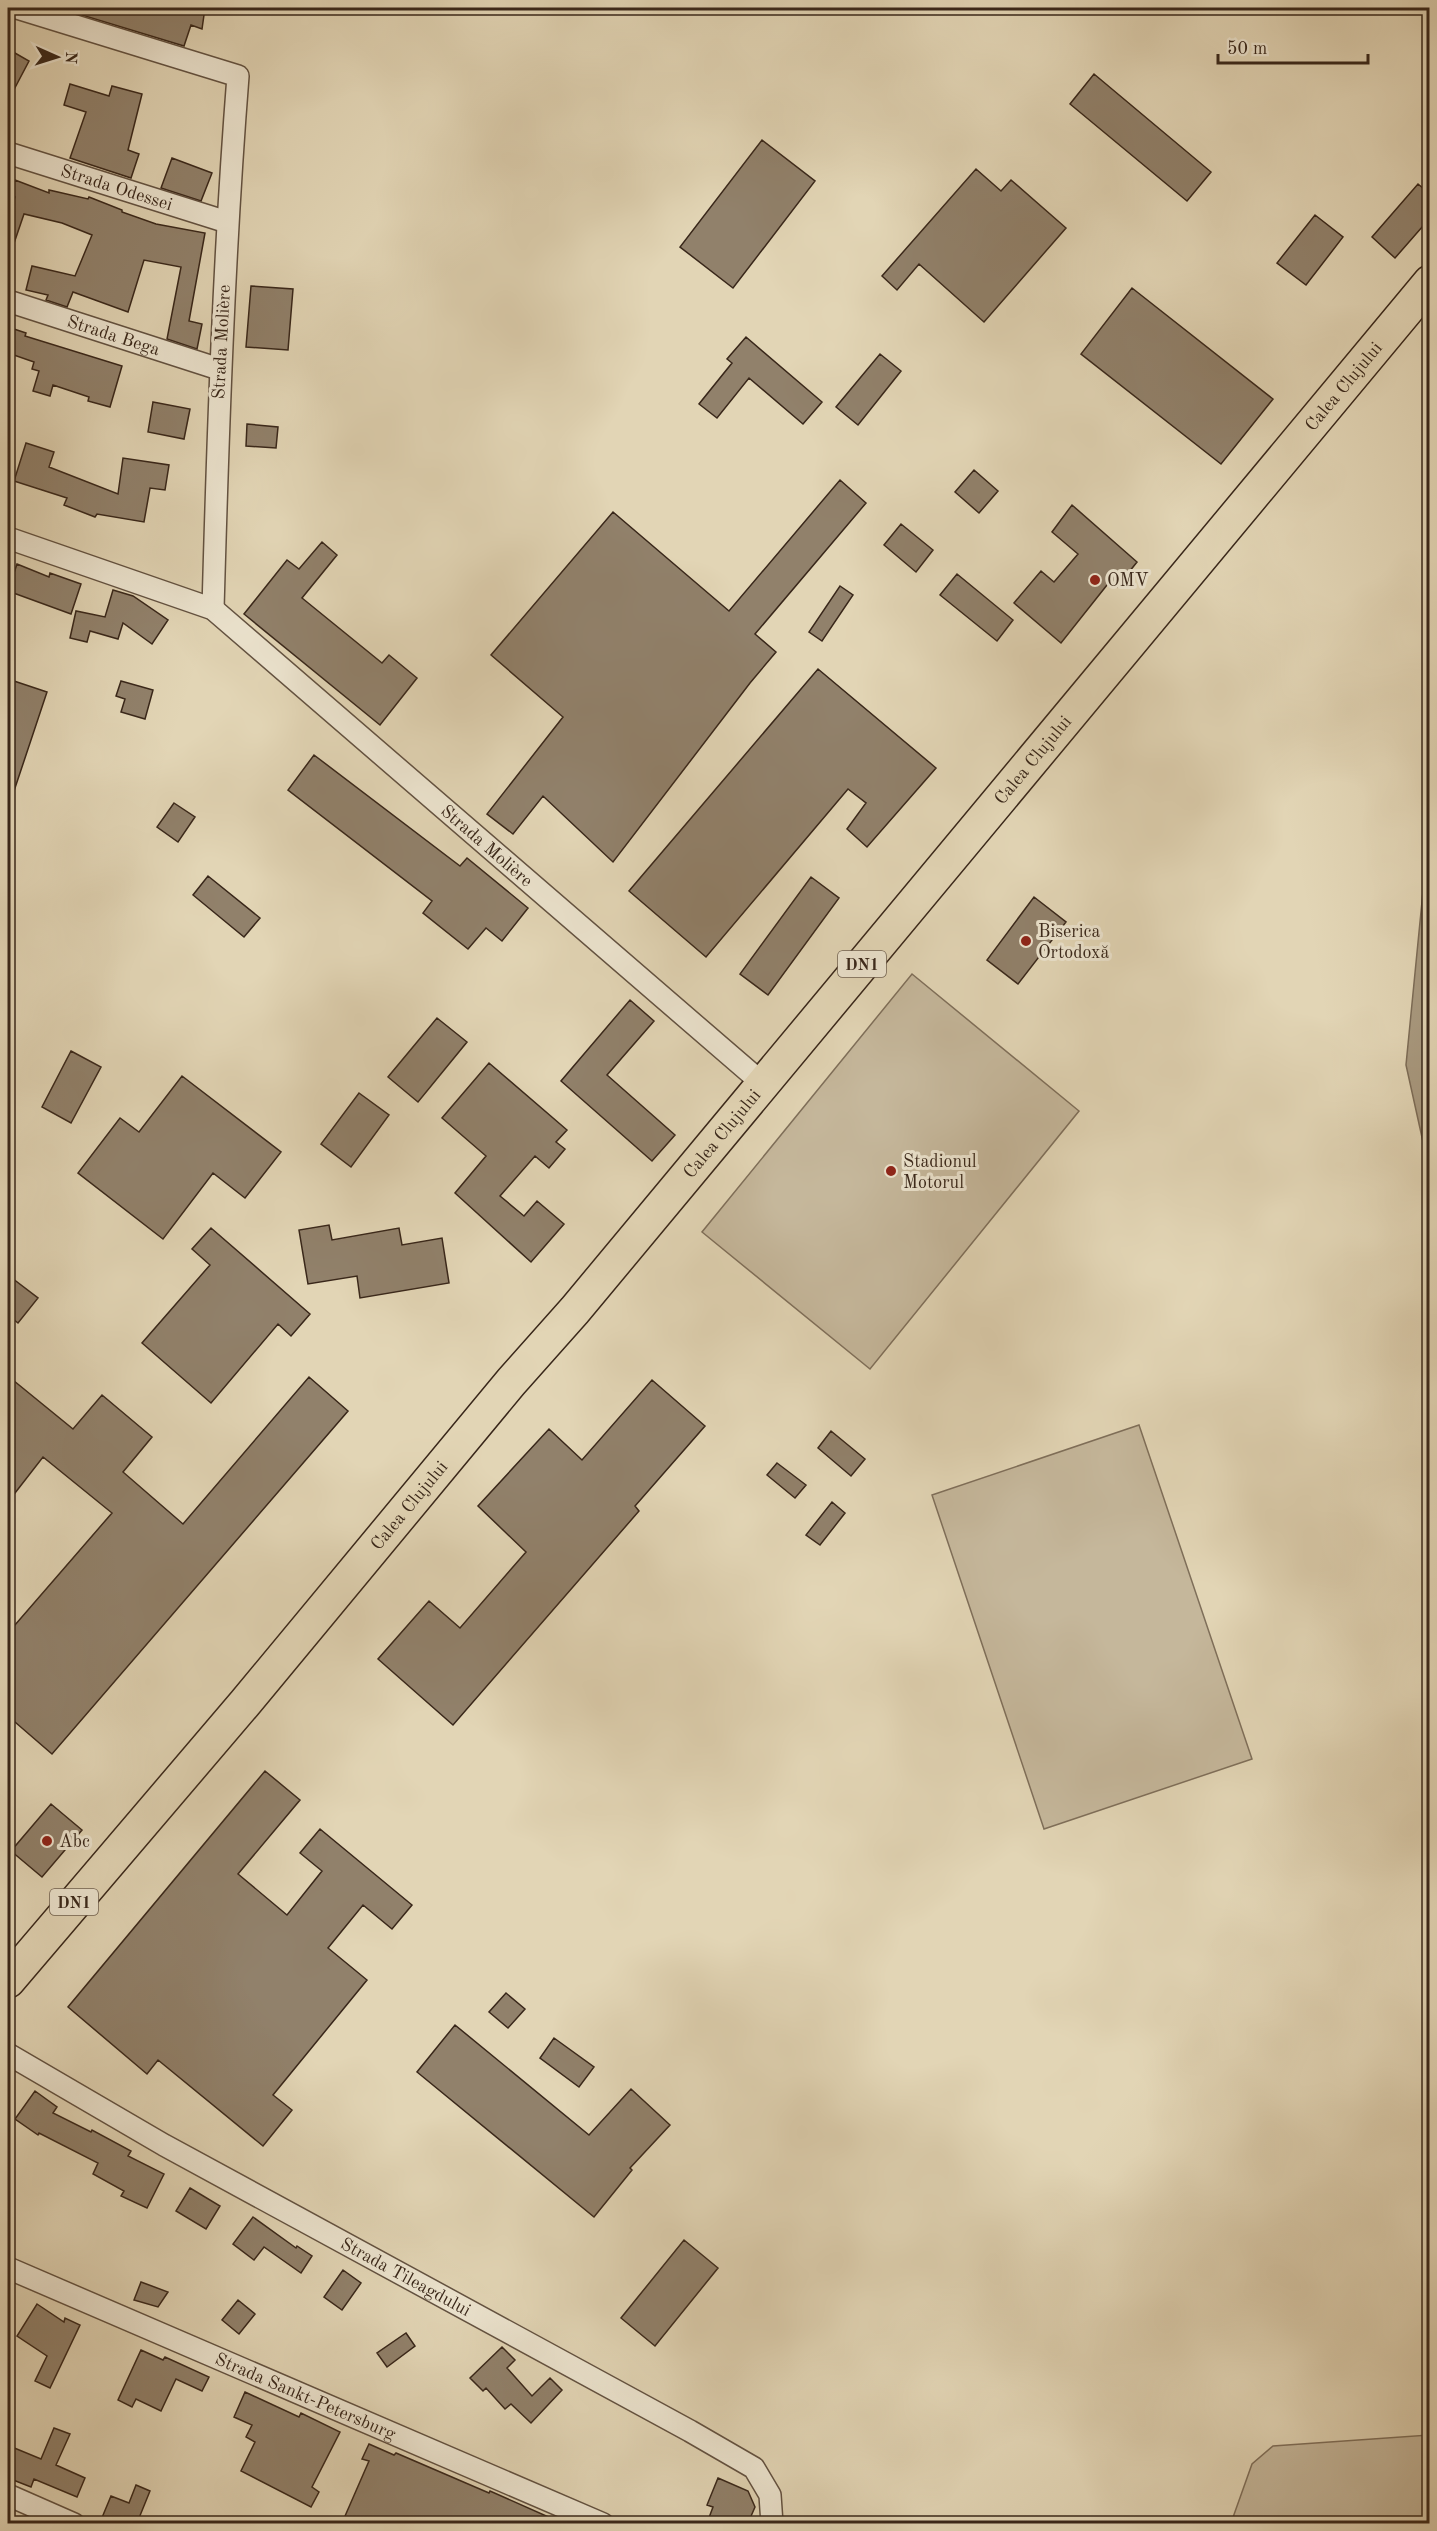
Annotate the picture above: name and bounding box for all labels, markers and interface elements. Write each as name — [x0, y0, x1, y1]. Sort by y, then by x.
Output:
north arrow — [27, 27, 87, 87]
scale bar — [1218, 27, 1368, 65]
text: 50 m — [1227, 40, 1267, 58]
text: N — [62, 51, 78, 65]
street label: Strada Odessei — [58, 162, 175, 214]
street label: Strada Molière — [210, 284, 234, 400]
street label: Strada Bega — [65, 313, 162, 359]
street label: Calea Clujului — [1302, 339, 1386, 435]
place label: OMV — [1107, 572, 1149, 590]
marker: OMV — [1088, 573, 1102, 587]
street label: Calea Clujului — [991, 713, 1075, 808]
street label: Strada Molière — [437, 802, 536, 891]
place label: Biserica Ortodoxă — [1038, 923, 1109, 962]
marker: Biserica Ortodoxă — [1019, 934, 1033, 948]
road number: DN1 — [838, 951, 886, 977]
street label: Calea Clujului — [681, 1086, 764, 1182]
place label: Stadionul Motorul — [903, 1153, 977, 1192]
marker: Stadionul Motorul — [884, 1164, 898, 1178]
street label: Calea Clujului — [368, 1458, 451, 1554]
place label: Abc — [59, 1833, 90, 1851]
marker: Abc — [40, 1834, 54, 1848]
road number: DN1 — [50, 1889, 98, 1915]
street label: Strada Tileagdului — [337, 2235, 474, 2320]
street label: Strada Sankt-Petersburg — [212, 2350, 398, 2444]

